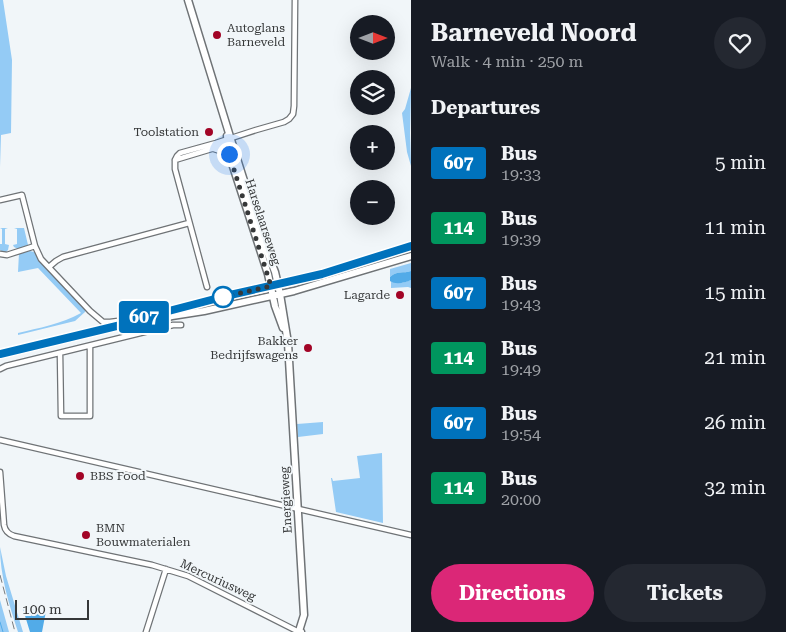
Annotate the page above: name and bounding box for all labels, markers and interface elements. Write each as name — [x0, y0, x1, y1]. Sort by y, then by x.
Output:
north arrow — [350, 15, 395, 60]
map controls — [350, 15, 395, 225]
button: heart — [714, 17, 766, 69]
text: Barneveld Noord — [431, 19, 637, 47]
place label: Autoglans Barneveld — [227, 21, 285, 49]
marker: Autoglans Barneveld — [211, 29, 223, 41]
text: Walk · 4 min · 250 m — [431, 52, 583, 71]
button: layers — [350, 70, 395, 115]
text: Departures — [431, 96, 540, 119]
place label: Toolstation — [133, 125, 199, 139]
button: + — [350, 125, 395, 170]
marker: Toolstation — [203, 126, 215, 138]
your location — [217, 142, 242, 167]
text: Bus — [501, 142, 537, 165]
text: 5 min — [715, 151, 766, 174]
text: 607 — [443, 152, 474, 173]
text: 19:33 — [501, 165, 541, 184]
street label: Harselaarseweg — [242, 177, 284, 267]
button: − — [350, 180, 395, 225]
text: Bus — [501, 207, 537, 230]
text: 11 min — [704, 216, 766, 239]
text: 114 — [443, 217, 474, 238]
text: 19:39 — [501, 230, 541, 249]
text: Bus — [501, 272, 537, 295]
text: 15 min — [704, 281, 766, 304]
text: 607 — [443, 282, 474, 303]
unlabelled marker — [212, 286, 234, 308]
place label: Lagarde — [344, 288, 390, 302]
marker: Lagarde — [394, 289, 406, 301]
text: 19:43 — [501, 295, 541, 314]
line badge: 607 — [115, 301, 173, 333]
text: 607 — [129, 306, 159, 327]
place label: Bakker Bedrijfswagens — [210, 334, 298, 362]
text: Bus — [501, 337, 537, 360]
marker: Bakker Bedrijfswagens — [302, 342, 314, 354]
text: 21 min — [704, 346, 766, 369]
text: 114 — [443, 347, 474, 368]
text: 19:49 — [501, 360, 541, 379]
text: Bus — [501, 402, 537, 425]
text: 26 min — [704, 411, 766, 434]
text: 607 — [443, 412, 474, 433]
text: 19:54 — [501, 425, 541, 444]
street label: Energieweg — [277, 466, 295, 534]
text: Bus — [501, 467, 537, 490]
place label: BBS Food — [90, 469, 146, 483]
marker: BBS Food — [74, 470, 86, 482]
text: 32 min — [704, 476, 766, 499]
text: 114 — [443, 477, 474, 498]
text: 20:00 — [501, 490, 541, 509]
place label: BMN Bouwmaterialen — [96, 521, 191, 549]
marker: BMN Bouwmaterialen — [80, 529, 92, 541]
street label: Mercuriusweg — [178, 556, 258, 604]
button: Directions — [431, 564, 594, 622]
button: Tickets — [604, 564, 766, 622]
scale bar — [15, 597, 89, 620]
text: 100 m — [22, 601, 62, 617]

